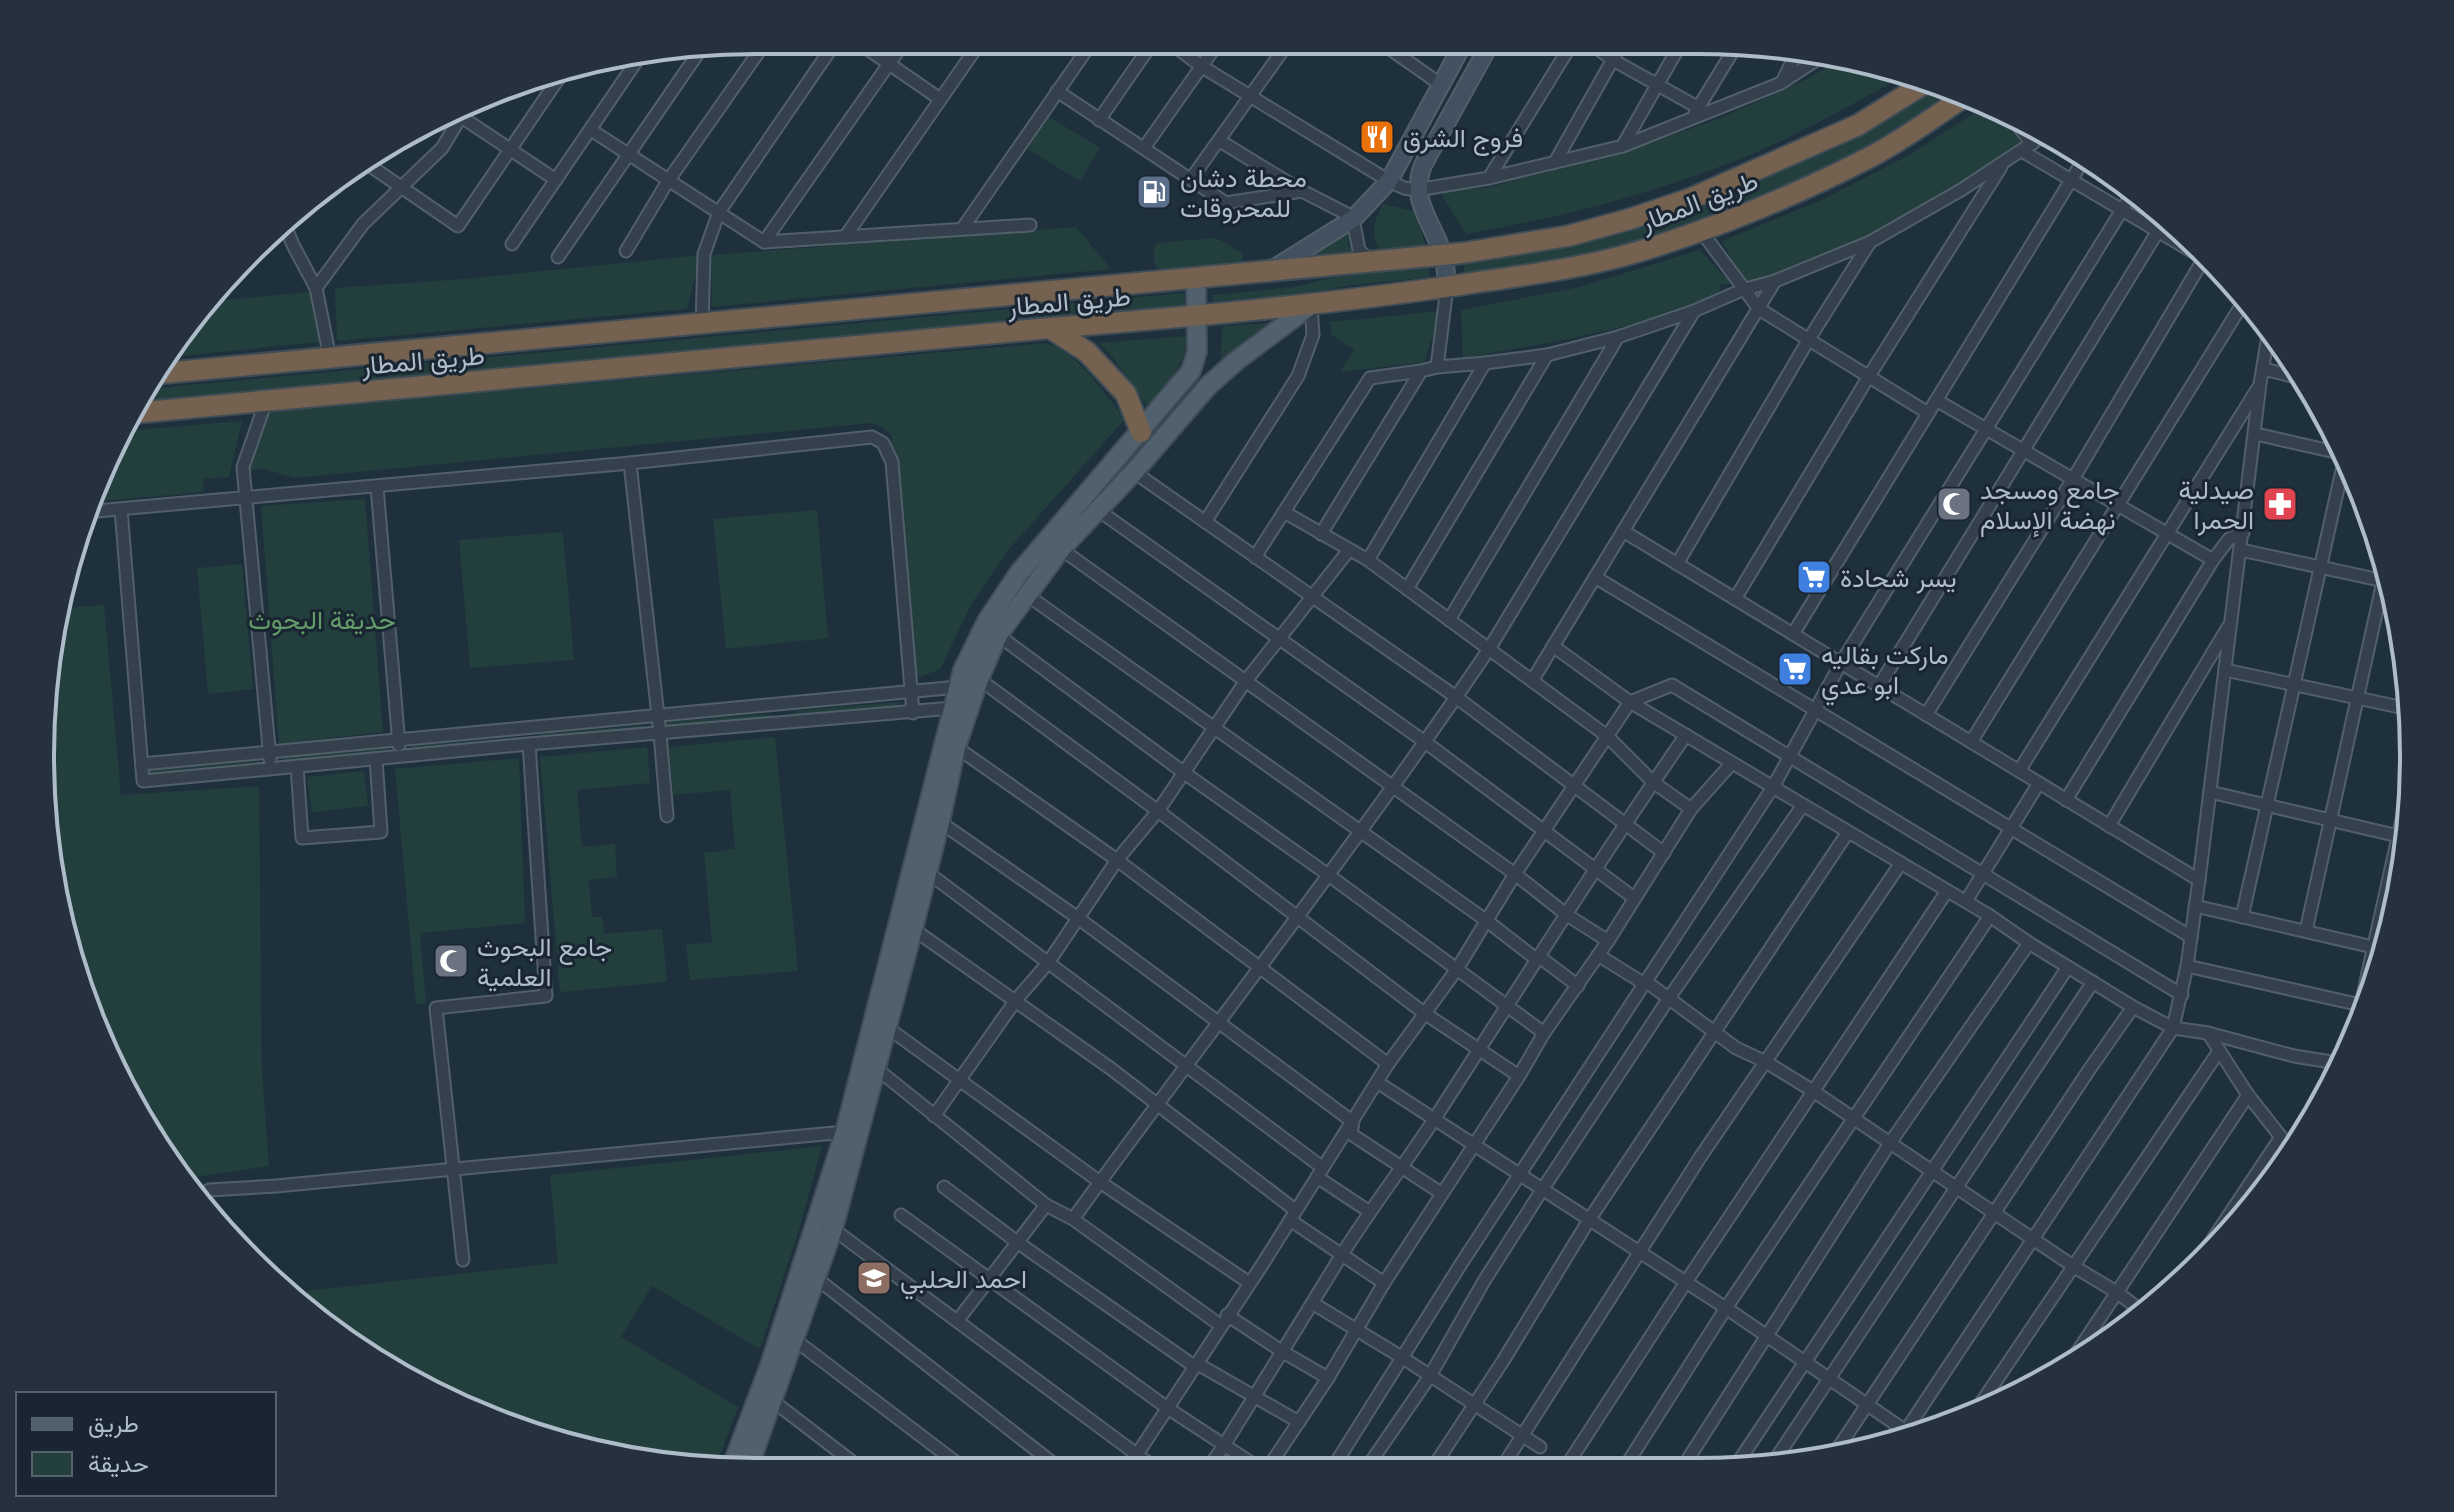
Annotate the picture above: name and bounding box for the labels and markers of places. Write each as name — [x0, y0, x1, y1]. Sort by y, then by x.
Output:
restaurant icon: فروج الشرق — [1358, 118, 1396, 156]
place label: فروج الشرق — [1403, 121, 1523, 156]
place label: محطة دشان للمحروقات — [1180, 161, 1307, 224]
fuel station icon: محطة دشان للمحروقات — [1135, 173, 1173, 211]
place label: جامع ومسجد نهضة الإسلام — [1980, 473, 2120, 538]
place label: صيدلية الحمرا — [2179, 473, 2254, 536]
mosque icon: جامع ومسجد نهضة الإسلام — [1935, 485, 1973, 523]
pharmacy icon: صيدلية الحمرا — [2261, 485, 2299, 523]
supermarket icon: يسر شحادة — [1795, 558, 1833, 596]
place label: يسر شحادة — [1840, 561, 1957, 594]
place label: ماركت بقاليه ابو عدي — [1821, 638, 1949, 706]
supermarket icon: ماركت بقاليه ابو عدي — [1776, 650, 1814, 688]
place label: جامع البحوث العلمية — [477, 930, 612, 993]
mosque icon: جامع البحوث العلمية — [432, 942, 470, 980]
school or university icon: احمد الحلبي — [855, 1259, 893, 1297]
place label: احمد الحلبي — [900, 1262, 1027, 1300]

